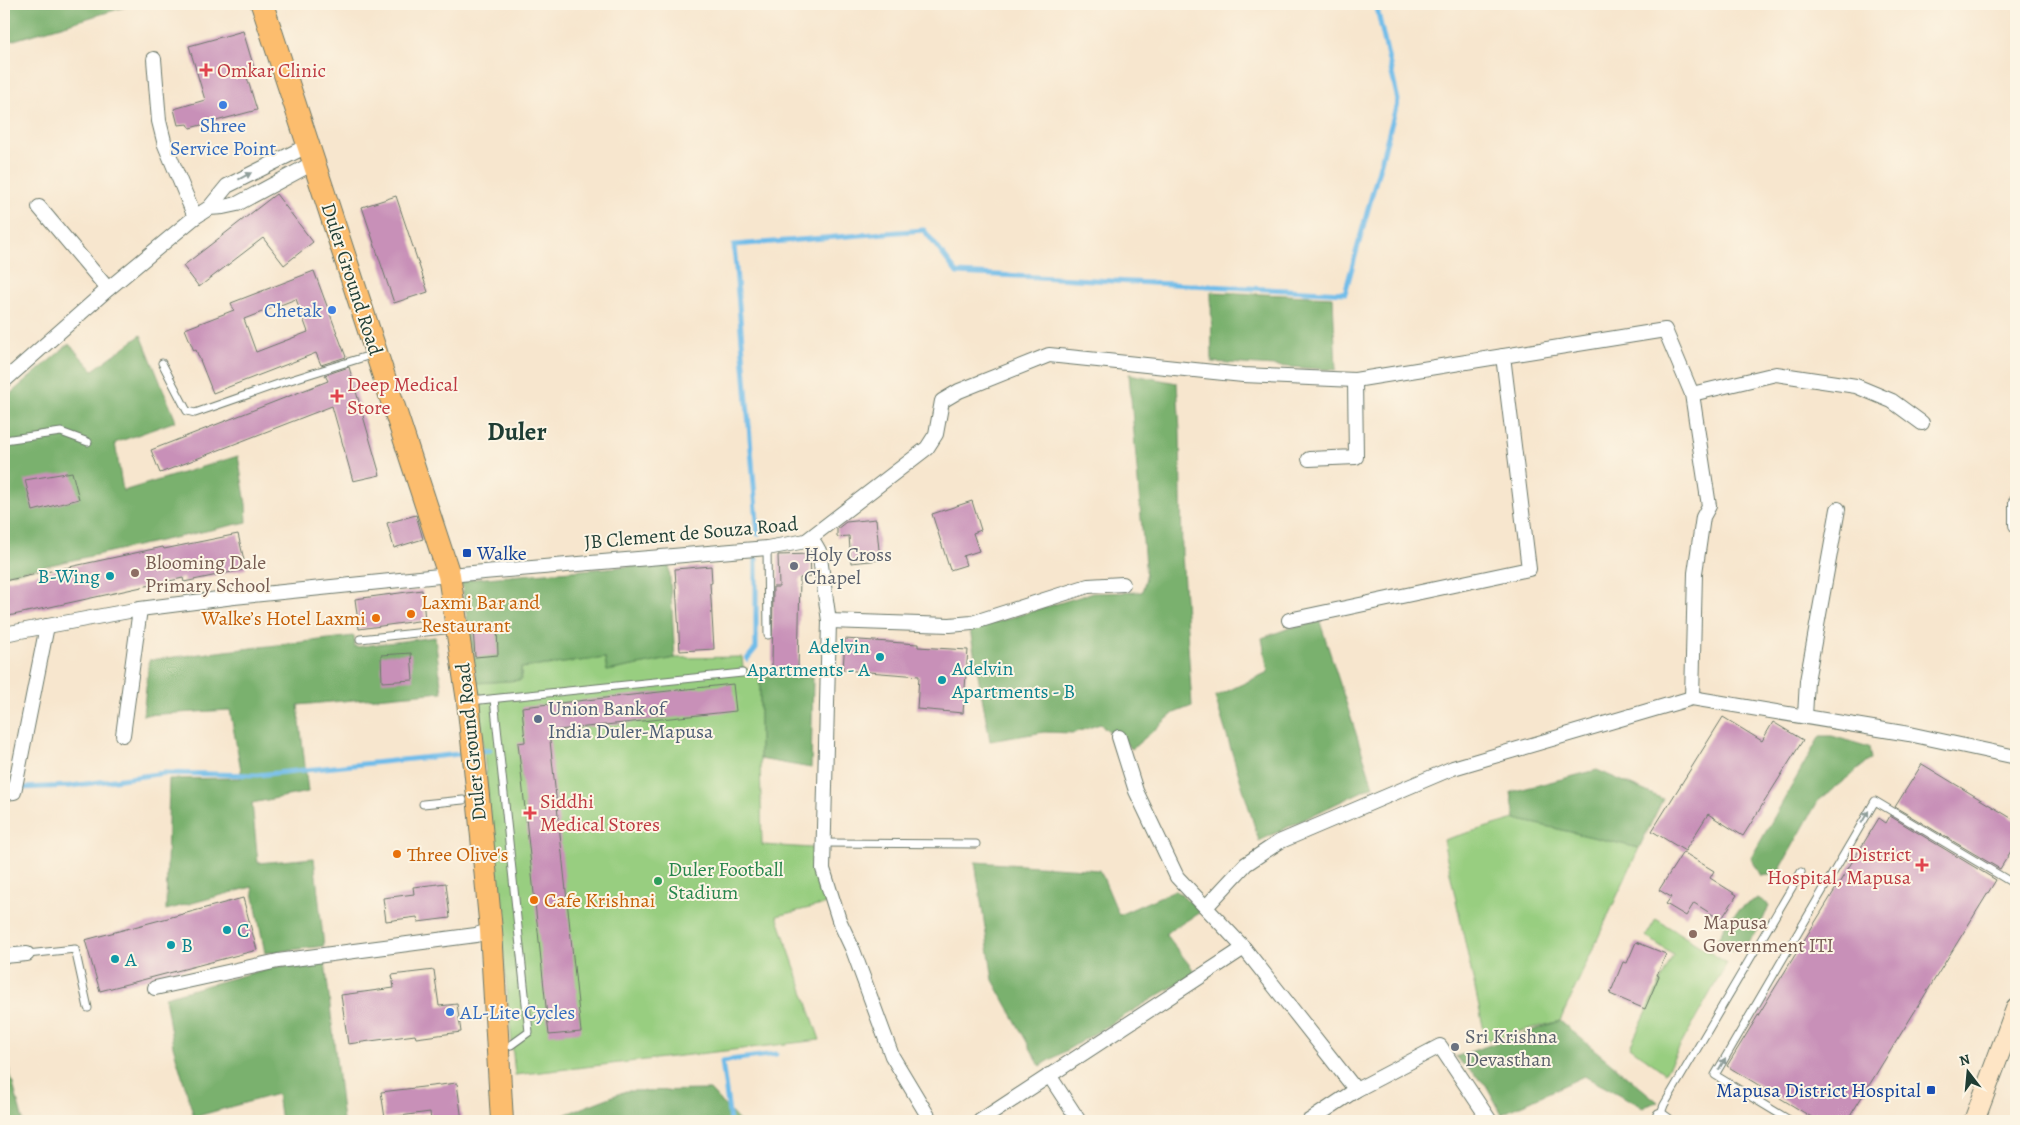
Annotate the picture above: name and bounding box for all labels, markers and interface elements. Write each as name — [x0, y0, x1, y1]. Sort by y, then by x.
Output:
place label: Omkar Clinic — [217, 57, 326, 84]
marker: Omkar Clinic — [199, 63, 213, 77]
marker: Shree Service Point — [217, 99, 229, 111]
place label: Shree Service Point — [170, 112, 276, 162]
one-way arrow — [237, 172, 252, 180]
street label: Duler Ground Road — [315, 199, 389, 359]
place label: Chetak — [264, 297, 322, 324]
marker: Chetak — [326, 304, 338, 316]
place label: Deep Medical Store — [347, 371, 458, 421]
marker: Deep Medical Store — [331, 390, 343, 402]
district label: Duler — [487, 415, 547, 449]
street label: JB Clement de Souza Road — [583, 510, 799, 556]
place label: Walke — [476, 540, 527, 567]
place label: Holy Cross Chapel — [804, 541, 892, 591]
marker: Walke — [461, 547, 473, 559]
place label: Blooming Dale Primary School — [145, 549, 270, 599]
marker: Holy Cross Chapel — [788, 560, 800, 572]
place label: B-Wing — [38, 563, 100, 590]
marker: Blooming Dale Primary School — [129, 567, 141, 579]
marker: B-Wing — [104, 570, 116, 582]
place label: Laxmi Bar and Restaurant — [421, 589, 540, 639]
place label: Walke’s Hotel Laxmi — [200, 605, 366, 632]
marker: Laxmi Bar and Restaurant — [405, 608, 417, 620]
marker: Walke’s Hotel Laxmi — [370, 612, 382, 624]
place label: Adelvin Apartments - A — [746, 633, 870, 683]
marker: Adelvin Apartments - A — [874, 651, 886, 663]
place label: Adelvin Apartments - B — [951, 655, 1075, 705]
street label: Duler Ground Road — [449, 661, 493, 822]
marker: Adelvin Apartments - B — [936, 674, 948, 686]
place label: Union Bank of India Duler-Mapusa — [548, 695, 714, 745]
marker: Union Bank of India Duler-Mapusa — [532, 713, 544, 725]
place label: Siddhi Medical Stores — [540, 788, 660, 838]
marker: Siddhi Medical Stores — [524, 807, 536, 819]
one-way arrow — [1861, 810, 1869, 825]
place label: Three Olive's — [407, 841, 509, 868]
place label: District Hospital, Mapusa — [1767, 841, 1912, 891]
marker: Three Olive's — [391, 848, 403, 860]
place label: Duler Football Stadium — [668, 856, 784, 906]
marker: District Hospital, Mapusa — [1915, 858, 1929, 872]
marker: Duler Football Stadium — [652, 875, 664, 887]
place label: Cafe Krishnai — [544, 887, 656, 914]
marker: Cafe Krishnai — [528, 894, 540, 906]
place label: Mapusa Government ITI — [1703, 909, 1834, 959]
place label: C — [237, 917, 250, 944]
marker: C — [221, 924, 233, 936]
marker: Mapusa Government ITI — [1687, 928, 1699, 940]
place label: B — [181, 932, 193, 959]
marker: B — [165, 939, 177, 951]
place label: A — [124, 946, 137, 973]
marker: A — [109, 953, 121, 965]
place label: AL-Lite Cycles — [459, 999, 575, 1026]
marker: AL-Lite Cycles — [444, 1006, 456, 1018]
place label: Sri Krishna Devasthan — [1465, 1023, 1558, 1073]
marker: Sri Krishna Devasthan — [1449, 1041, 1461, 1053]
north arrow — [1942, 1048, 1992, 1098]
text: N — [1957, 1049, 1972, 1071]
one-way arrow — [1717, 1057, 1726, 1070]
place label: Mapusa District Hospital — [1716, 1077, 1921, 1104]
marker: Mapusa District Hospital — [1925, 1084, 1937, 1096]

